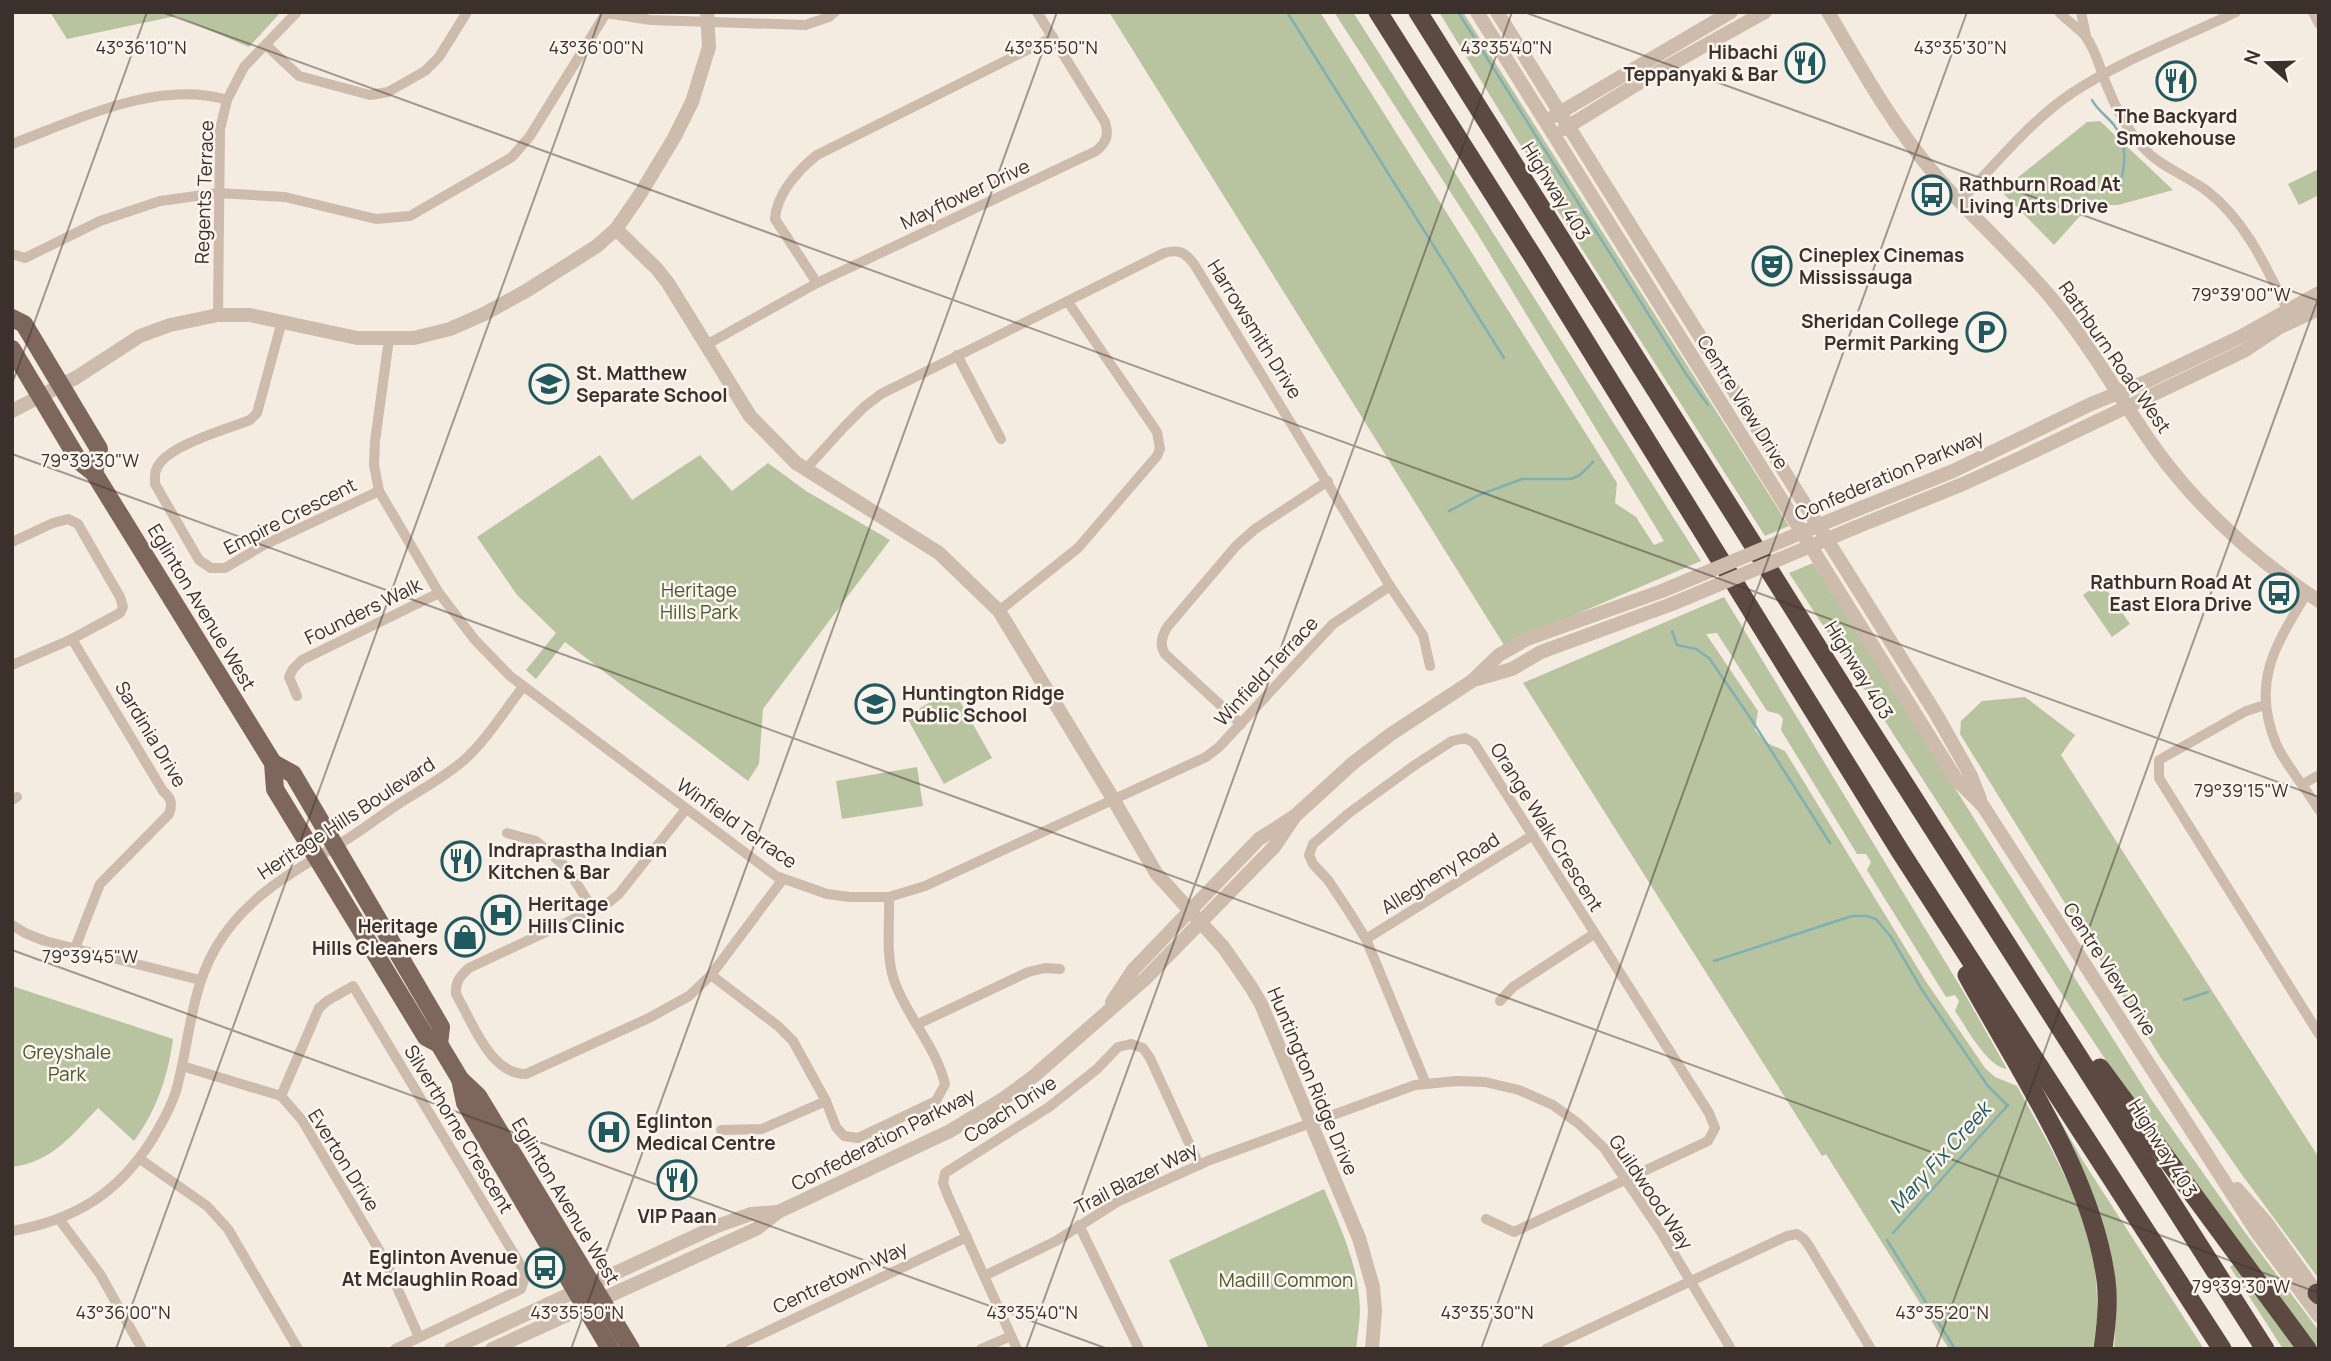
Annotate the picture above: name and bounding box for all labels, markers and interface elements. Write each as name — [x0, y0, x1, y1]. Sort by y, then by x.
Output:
north arrow — [2233, 28, 2303, 98]
text: 43°36'10"N — [95, 35, 187, 59]
text: 43°36'00"N — [549, 35, 643, 59]
text: 43°35'50"N — [1004, 35, 1098, 59]
text: 43°35'40"N — [1460, 35, 1552, 59]
text: 43°35'30"N — [1913, 35, 2007, 59]
place label: Hibachi Teppanyaki & Bar — [1623, 39, 1778, 87]
restaurant icon: Hibachi Teppanyaki & Bar — [1784, 42, 1826, 84]
text: N — [2237, 46, 2267, 68]
restaurant icon: The Backyard Smokehouse — [2155, 60, 2197, 102]
place label: The Backyard Smokehouse — [2114, 103, 2238, 151]
street label: Regents Terrace — [188, 120, 220, 264]
street label: Highway 403 — [1516, 137, 1596, 245]
street label: Mayflower Drive — [896, 153, 1034, 235]
place label: Rathburn Road At Living Arts Drive — [1959, 171, 2121, 219]
bus stop icon: Rathburn Road At Living Arts Drive — [1911, 174, 1953, 216]
place label: Cineplex Cinemas Mississauga — [1799, 242, 1964, 290]
theatre icon: Cineplex Cinemas Mississauga — [1751, 245, 1793, 287]
street label: Harrowsmith Drive — [1202, 254, 1308, 404]
street label: Rathburn Road West — [2053, 276, 2177, 438]
text: 79°39'00"W — [2191, 282, 2291, 306]
place label: Sheridan College Permit Parking — [1801, 308, 1959, 356]
parking icon: Sheridan College Permit Parking — [1965, 311, 2007, 353]
street label: Centre View Drive — [1691, 330, 1795, 474]
place label: St. Matthew Separate School — [576, 360, 728, 408]
school or university icon: St. Matthew Separate School — [528, 363, 570, 405]
street label: Confederation Parkway — [1790, 423, 1988, 527]
text: 79°39'30"W — [41, 448, 139, 472]
street label: Empire Crescent — [219, 471, 361, 561]
street label: Eglinton Avenue West — [142, 519, 262, 695]
place label: Rathburn Road At East Elora Drive — [2090, 569, 2252, 617]
street label: Founders Walk — [300, 571, 426, 651]
bus stop icon: Rathburn Road At East Elora Drive — [2258, 572, 2300, 614]
park label: Heritage Hills Park — [660, 577, 739, 625]
street label: Winfield Terrace — [1208, 610, 1324, 732]
street label: Highway 403 — [1819, 616, 1899, 724]
street label: Sardinia Drive — [109, 676, 193, 792]
place label: Huntington Ridge Public School — [902, 680, 1065, 728]
school or university icon: Huntington Ridge Public School — [854, 683, 896, 725]
street label: Orange Walk Crescent — [1484, 738, 1610, 916]
street label: Heritage Hills Boulevard — [252, 751, 440, 885]
street label: Winfield Terrace — [672, 772, 802, 874]
text: 79°39'15"W — [2194, 778, 2288, 802]
street label: Allegheny Road — [1376, 826, 1504, 920]
place label: Indraprastha Indian Kitchen & Bar — [488, 837, 667, 885]
restaurant icon: Indraprastha Indian Kitchen & Bar — [440, 840, 482, 882]
place label: Heritage Hills Clinic — [528, 891, 625, 939]
hospital icon: Heritage Hills Clinic — [480, 894, 522, 936]
street label: Centre View Drive — [2057, 897, 2163, 1041]
place label: Heritage Hills Cleaners — [312, 913, 438, 961]
shop icon: Heritage Hills Cleaners — [444, 916, 486, 958]
text: 79°39'45"W — [42, 944, 138, 968]
street label: Huntington Ridge Drive — [1262, 983, 1364, 1179]
park label: Greyshale Park — [23, 1039, 111, 1087]
street label: Silverthorne Crescent — [398, 1040, 520, 1218]
street label: Coach Drive — [959, 1069, 1061, 1149]
street label: Confederation Parkway — [787, 1081, 979, 1197]
water label: Mary Fix Creek — [1882, 1094, 1998, 1219]
street label: Highway 403 — [2123, 1094, 2203, 1202]
street label: Everton Drive — [302, 1104, 386, 1216]
place label: Eglinton Medical Centre — [636, 1108, 776, 1156]
hospital icon: Eglinton Medical Centre — [588, 1111, 630, 1153]
street label: Eglinton Avenue West — [506, 1113, 626, 1289]
street label: Guildwood Way — [1603, 1129, 1699, 1255]
street label: Trail Blazer Way — [1070, 1136, 1202, 1220]
restaurant icon: VIP Paan — [656, 1159, 698, 1201]
place label: VIP Paan — [637, 1203, 717, 1229]
street label: Centretown Way — [768, 1234, 912, 1320]
place label: Eglinton Avenue At Mclaughlin Road — [342, 1244, 518, 1292]
bus stop icon: Eglinton Avenue At Mclaughlin Road — [524, 1247, 566, 1289]
park label: Madill Common — [1219, 1267, 1353, 1293]
text: 79°39'30"W — [2192, 1274, 2290, 1298]
text: 43°36'00"N — [76, 1300, 170, 1324]
text: 43°35'50"N — [530, 1300, 624, 1324]
text: 43°35'40"N — [986, 1300, 1078, 1324]
text: 43°35'30"N — [1440, 1300, 1534, 1324]
text: 43°35'20"N — [1895, 1300, 1989, 1324]

